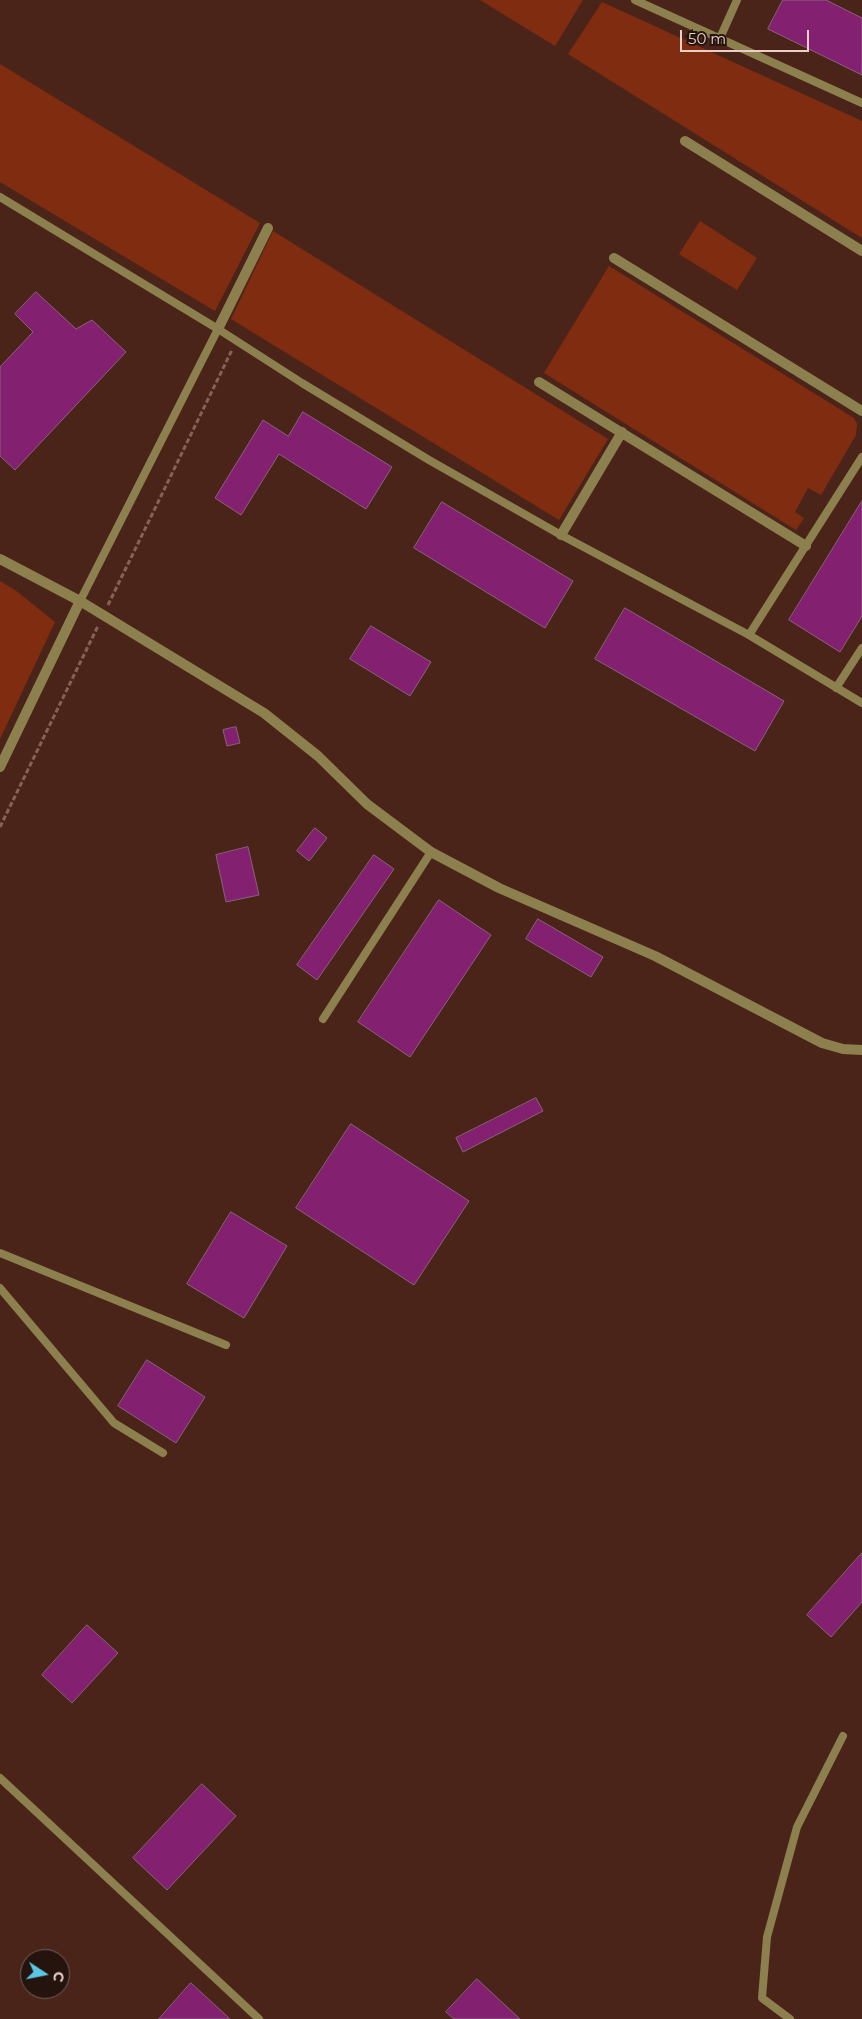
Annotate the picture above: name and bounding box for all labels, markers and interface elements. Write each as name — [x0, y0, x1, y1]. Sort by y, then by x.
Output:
scale bar — [682, 20, 811, 52]
text: 50 m — [688, 29, 726, 48]
north arrow — [20, 1949, 70, 1999]
text: С — [49, 1970, 69, 1983]

